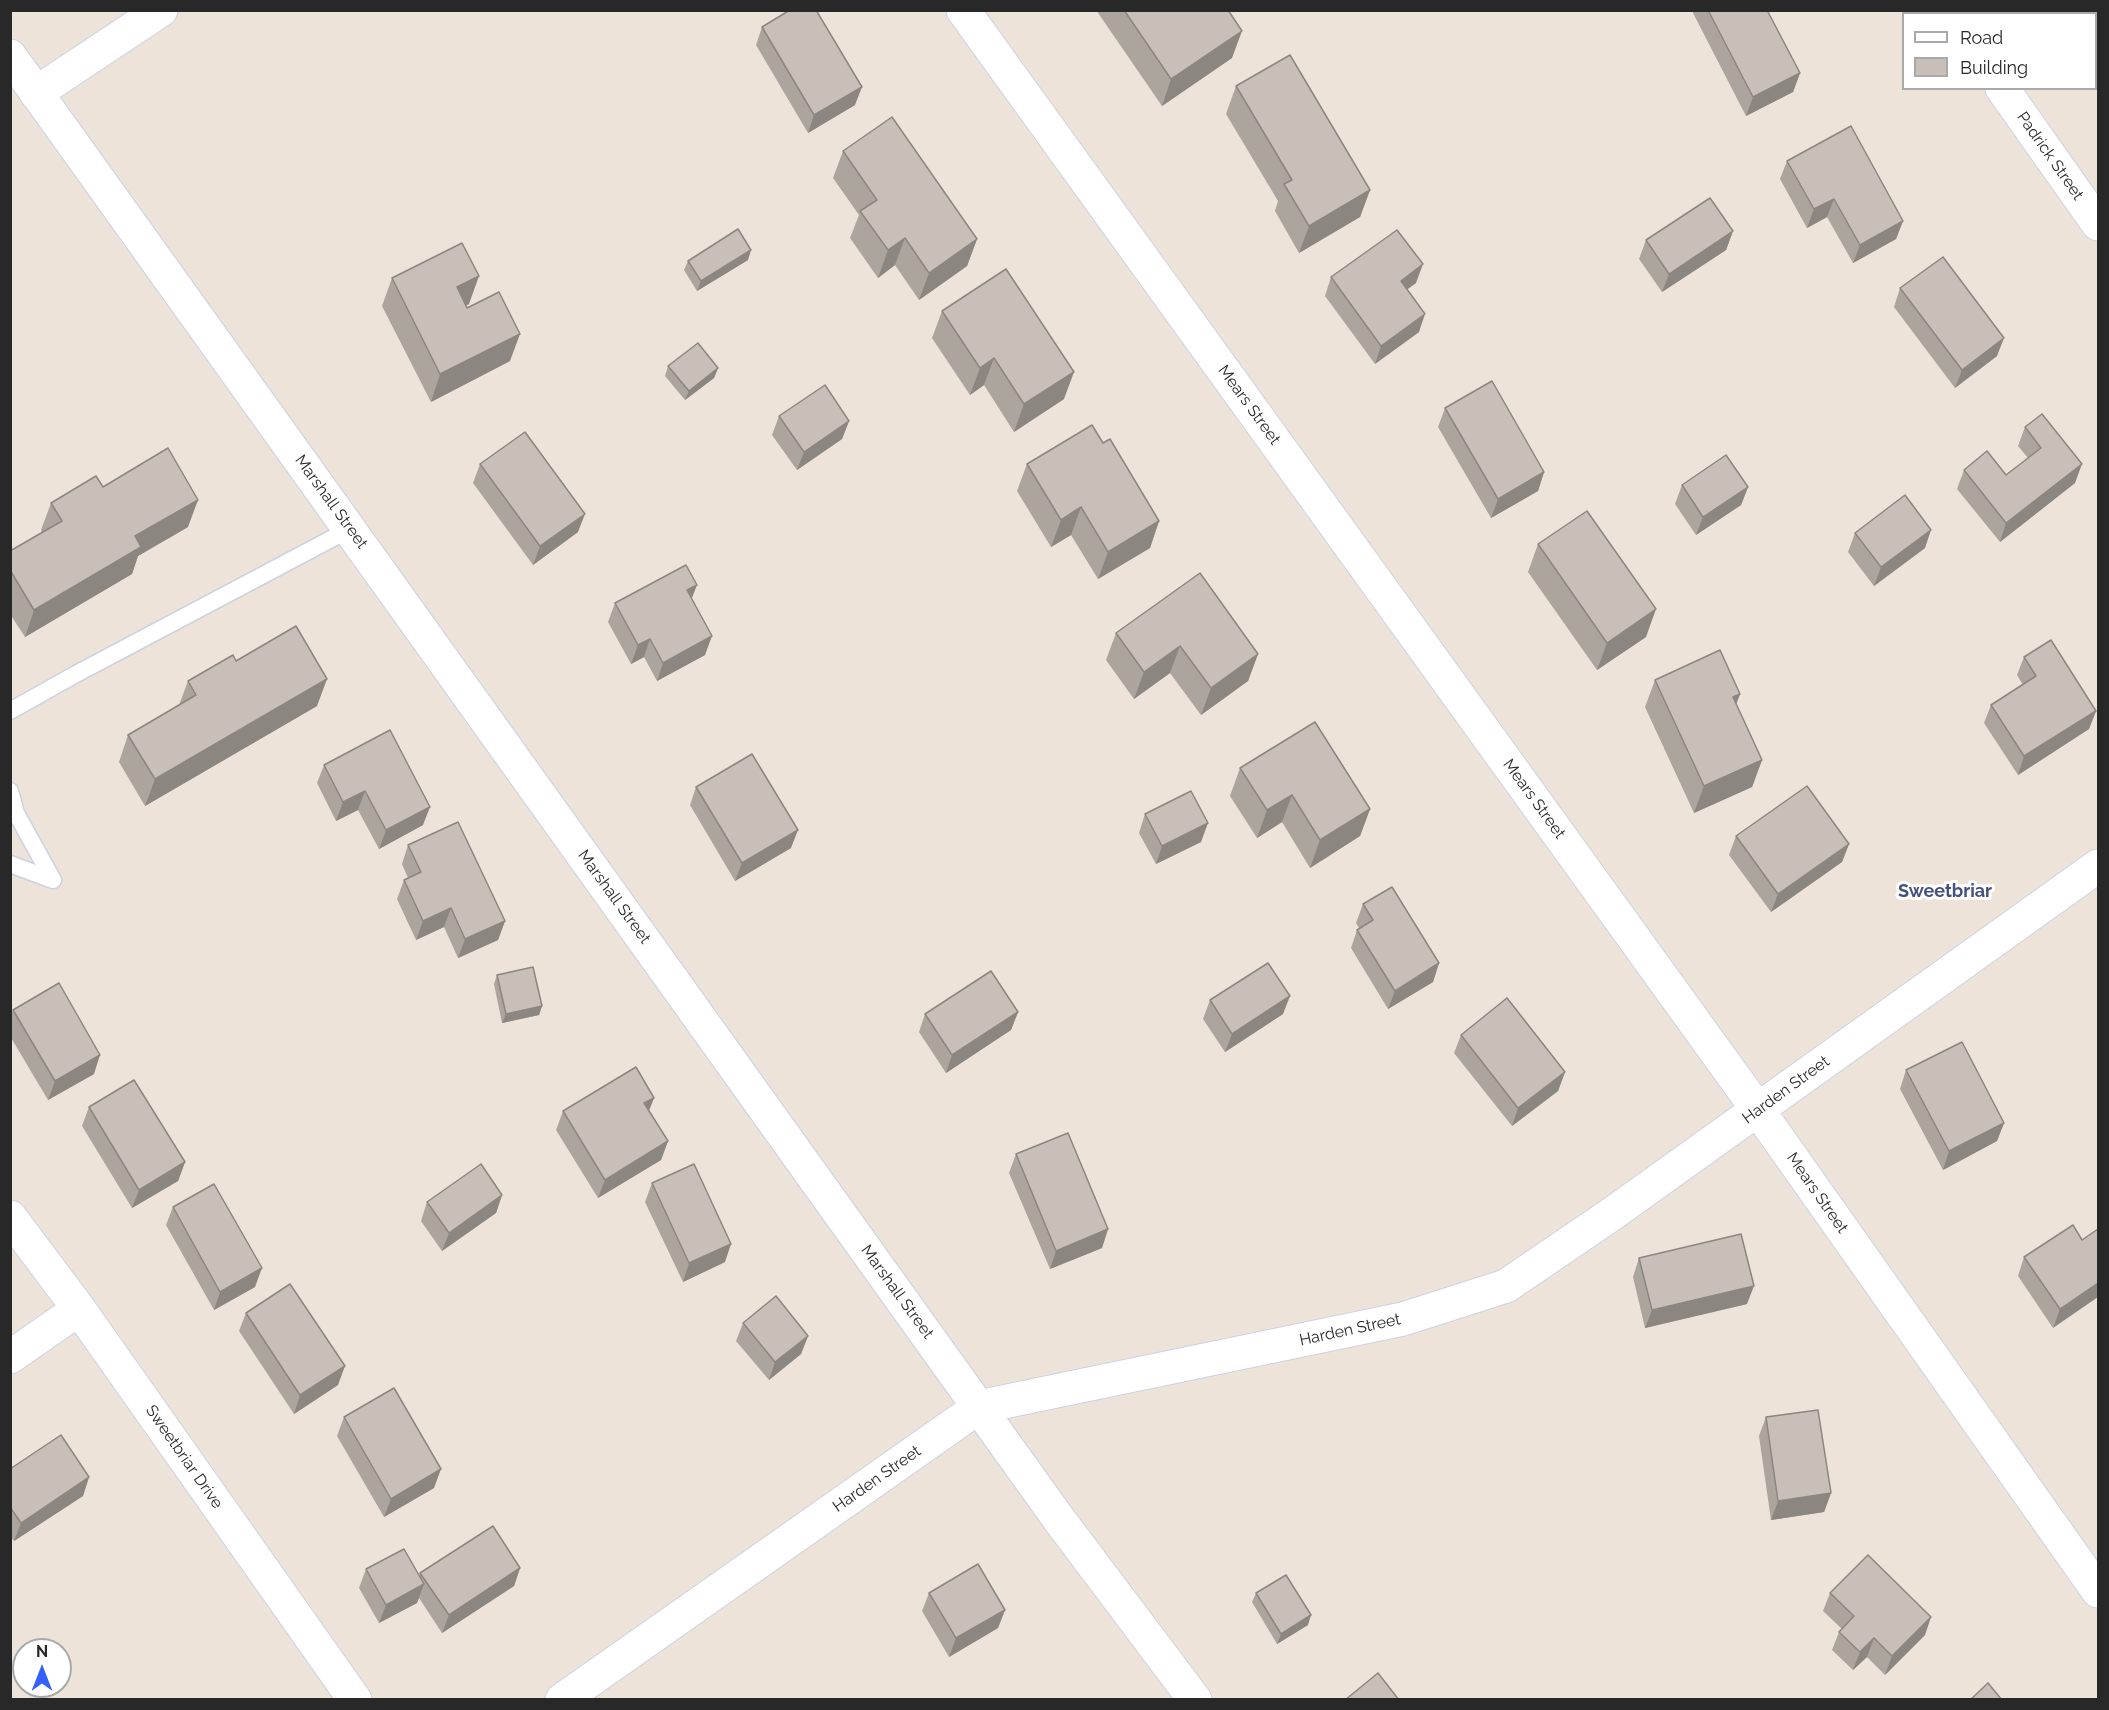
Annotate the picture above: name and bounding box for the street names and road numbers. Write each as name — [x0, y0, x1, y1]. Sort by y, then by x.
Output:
street label: Padrick Street — [2012, 108, 2088, 204]
street label: Mears Street — [1214, 361, 1284, 449]
street label: Marshall Street — [291, 451, 371, 553]
street label: Mears Street — [1499, 755, 1569, 843]
street label: Marshall Street — [574, 846, 654, 948]
street label: Harden Street — [1739, 1052, 1833, 1128]
street label: Mears Street — [1782, 1149, 1852, 1237]
street label: Marshall Street — [857, 1241, 937, 1343]
street label: Harden Street — [1298, 1310, 1402, 1350]
street label: Sweetbriar Drive — [141, 1402, 227, 1512]
street label: Harden Street — [829, 1442, 925, 1516]

